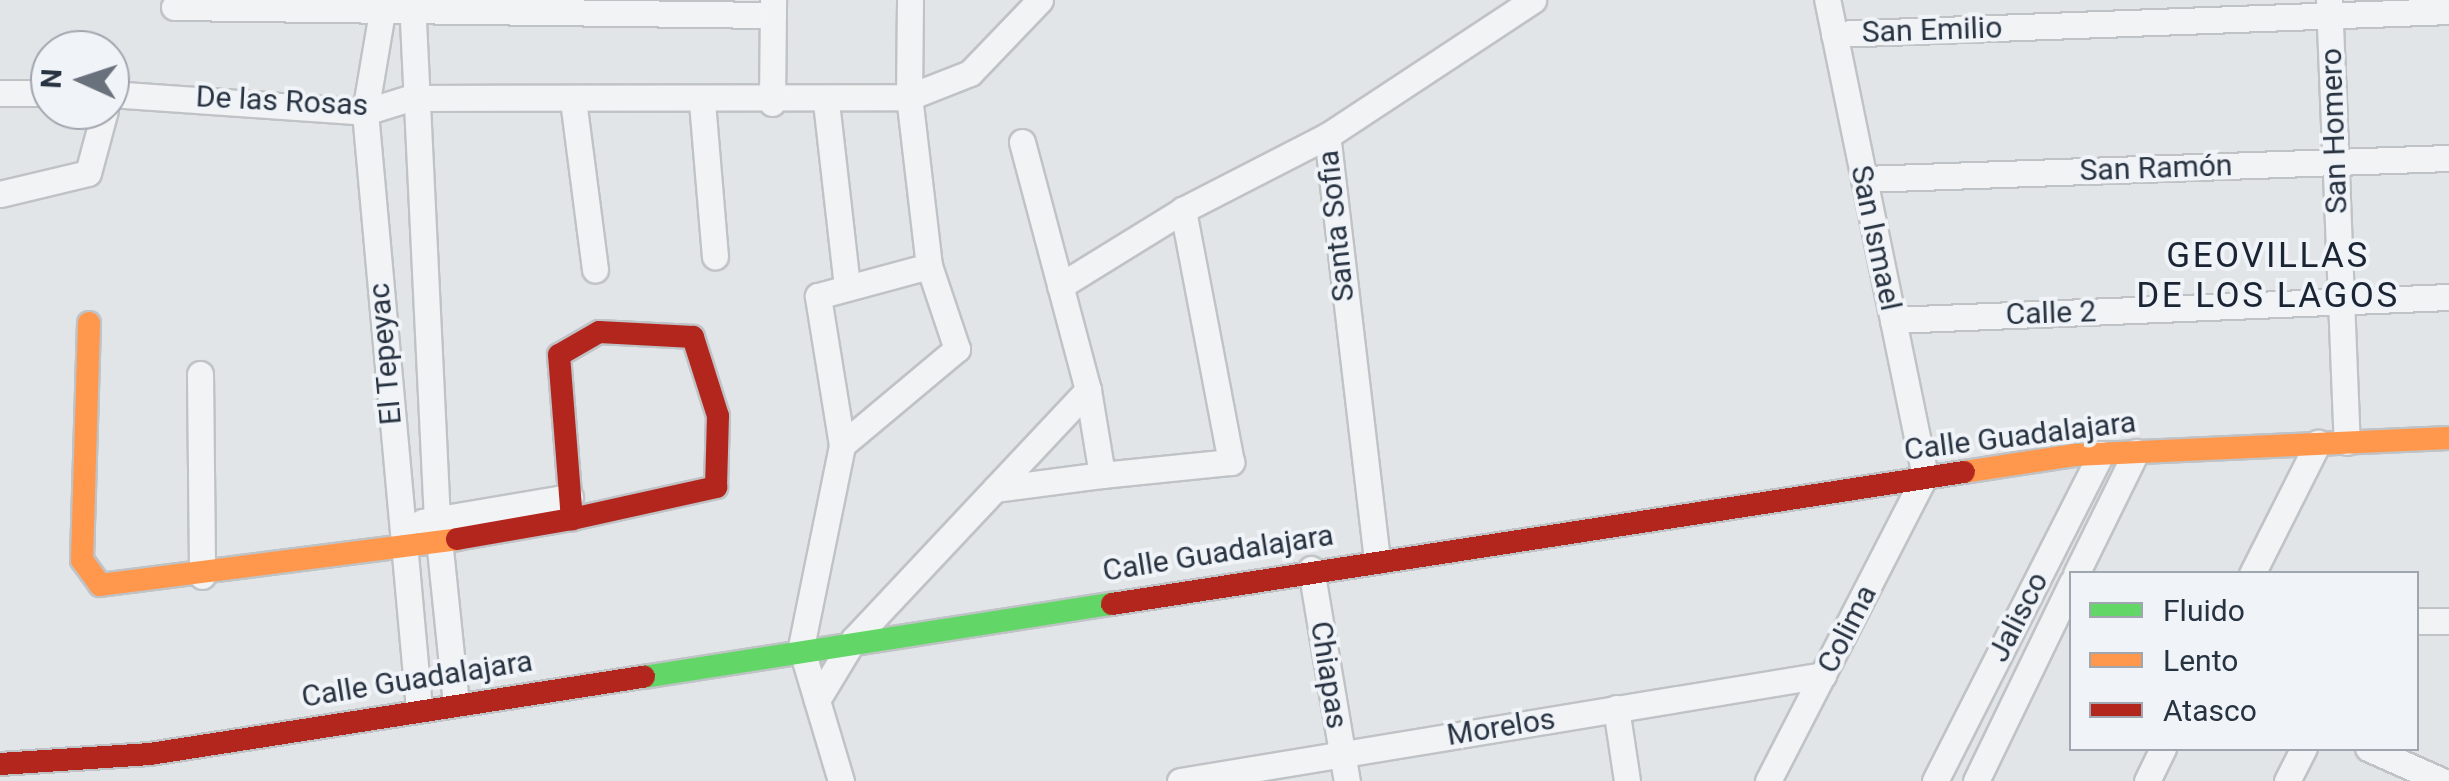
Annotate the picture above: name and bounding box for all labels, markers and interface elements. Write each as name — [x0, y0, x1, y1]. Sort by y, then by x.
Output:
street label: San Emilio — [1861, 10, 2003, 50]
north arrow — [30, 30, 130, 130]
street label: San Homero — [2313, 47, 2355, 215]
text: N — [35, 68, 69, 89]
street label: De las Rosas — [195, 79, 369, 123]
street label: San Ramón — [2079, 147, 2233, 189]
street label: Santa Sofia — [1310, 148, 1362, 304]
street label: San Ismael — [1843, 162, 1909, 314]
district label: GEOVILLAS DE LOS LAGOS — [2136, 235, 2400, 317]
street label: El Tepeyac — [361, 281, 409, 427]
street label: Calle 2 — [2005, 293, 2097, 333]
street label: Calle Guadalajara — [1902, 404, 2138, 468]
street label: Calle Guadalajara — [1100, 517, 1336, 589]
street label: Jalisco — [1980, 566, 2056, 668]
legend — [2069, 571, 2419, 751]
street label: Colima — [1810, 579, 1884, 679]
text: Fluido — [2163, 593, 2245, 628]
street label: Chiapas — [1303, 619, 1355, 731]
street label: Calle Guadalajara — [299, 643, 535, 715]
text: Lento — [2163, 643, 2238, 678]
text: Atasco — [2163, 693, 2257, 728]
street label: Morelos — [1444, 701, 1558, 753]

